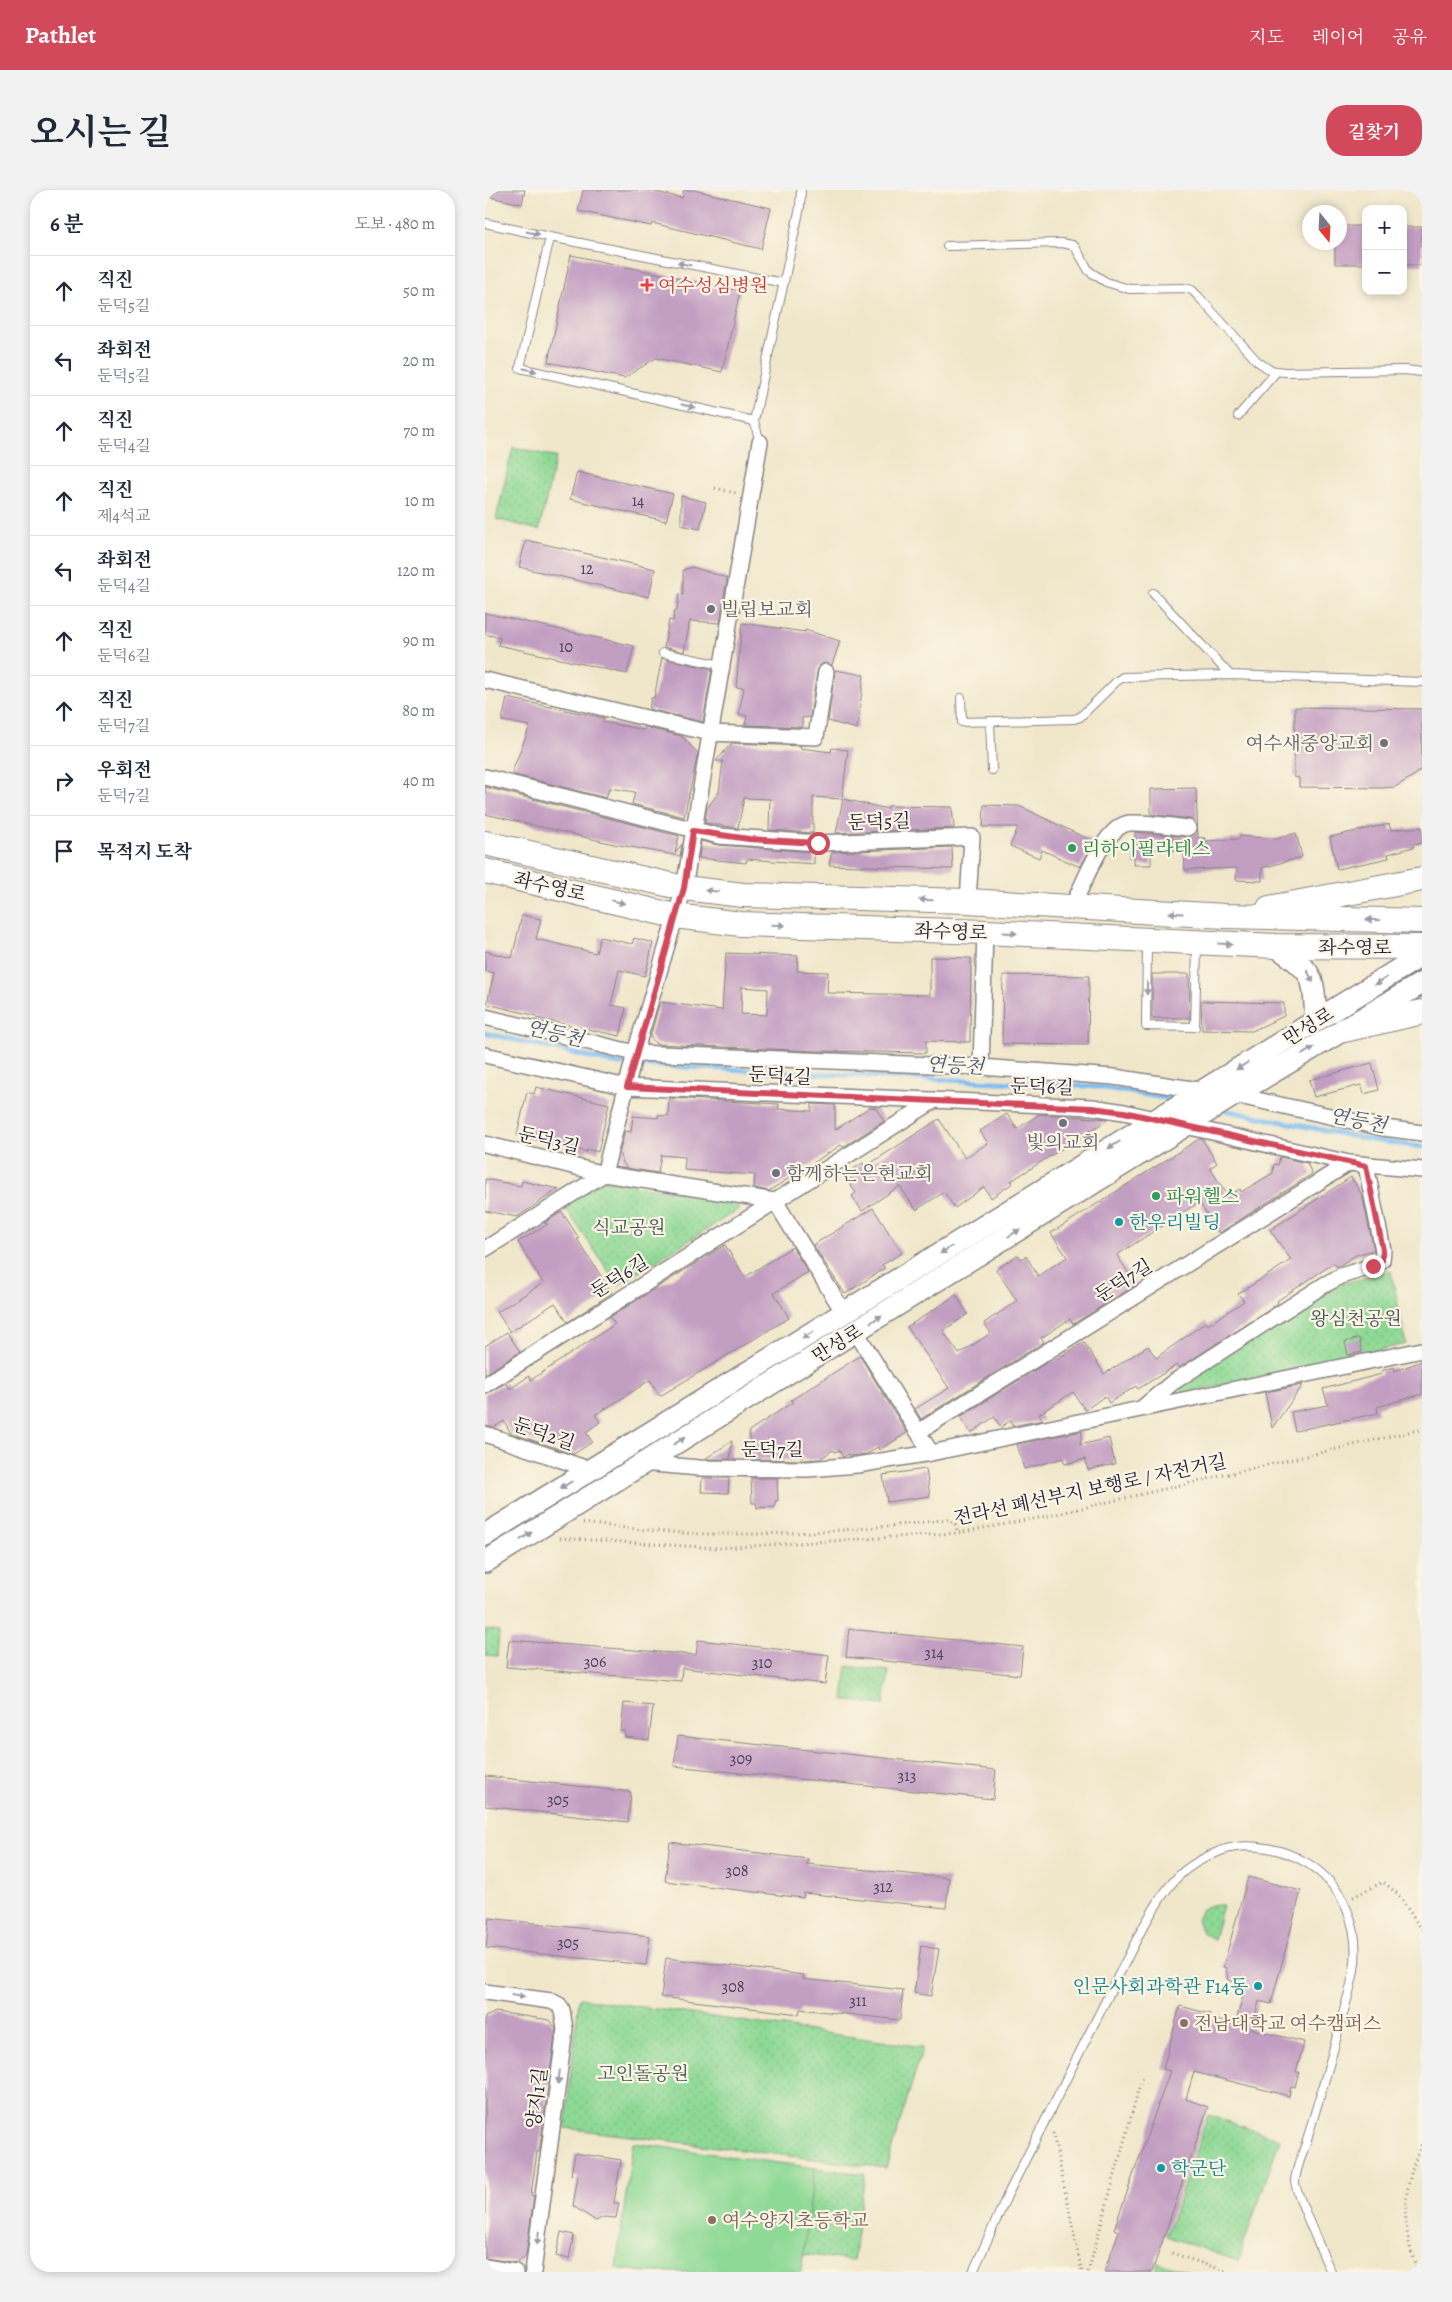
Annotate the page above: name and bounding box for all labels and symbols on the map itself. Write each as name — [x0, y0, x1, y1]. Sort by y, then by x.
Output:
north arrow — [1302, 205, 1347, 250]
one-way arrow — [525, 230, 541, 238]
one-way arrow — [676, 259, 692, 267]
place label: 여수성심병원 — [658, 273, 768, 299]
marker: 여수성심병원 — [640, 278, 654, 292]
one-way arrow — [522, 366, 537, 374]
one-way arrow — [681, 402, 696, 410]
house number: 14 — [632, 490, 644, 512]
house number: 12 — [580, 558, 594, 580]
place label: 빌립보교회 — [721, 597, 813, 623]
marker: 빌립보교회 — [705, 603, 717, 615]
house number: 10 — [559, 636, 573, 658]
place label: 여수새중앙교회 — [1246, 731, 1374, 757]
marker: 여수새중앙교회 — [1378, 737, 1390, 749]
street label: 둔덕5길 — [847, 808, 911, 836]
route start — [807, 832, 830, 855]
place label: 리하이필라테스 — [1082, 836, 1210, 862]
marker: 리하이필라테스 — [1066, 842, 1078, 854]
street label: 좌수영로 — [511, 866, 588, 908]
one-way arrow — [703, 887, 719, 895]
one-way arrow — [918, 896, 934, 904]
one-way arrow — [610, 898, 625, 906]
one-way arrow — [1168, 909, 1184, 917]
one-way arrow — [1365, 916, 1381, 924]
street label: 좌수영로 — [914, 918, 988, 946]
one-way arrow — [770, 922, 786, 930]
one-way arrow — [1003, 929, 1019, 937]
street label: 좌수영로 — [1318, 935, 1392, 961]
one-way arrow — [1217, 940, 1233, 948]
one-way arrow — [1306, 969, 1314, 983]
one-way arrow — [1374, 976, 1387, 985]
one-way arrow — [1143, 980, 1151, 996]
street label: 만성로 — [1278, 1001, 1339, 1052]
water label: 연등천 — [524, 1014, 588, 1054]
one-way arrow — [1301, 1047, 1314, 1056]
water label: 연등천 — [925, 1051, 986, 1081]
street label: 둔덕4길 — [747, 1061, 812, 1091]
one-way arrow — [1236, 1062, 1249, 1071]
street label: 둔덕6길 — [1010, 1073, 1074, 1101]
water label: 연등천 — [1327, 1102, 1391, 1140]
marker: 빛의교회 — [1057, 1117, 1069, 1129]
street label: 둔덕3길 — [515, 1121, 582, 1161]
place label: 빛의교회 — [1026, 1130, 1100, 1156]
one-way arrow — [1107, 1140, 1120, 1150]
place label: 함께하는은현교회 — [786, 1161, 933, 1187]
marker: 함께하는은현교회 — [770, 1167, 782, 1179]
place label: 파워헬스 — [1166, 1184, 1239, 1210]
marker: 파워헬스 — [1150, 1190, 1162, 1202]
place label: 한우리빌딩 — [1129, 1210, 1221, 1236]
park label: 식교공원 — [592, 1215, 666, 1241]
marker: 한우리빌딩 — [1113, 1216, 1125, 1228]
one-way arrow — [1008, 1228, 1021, 1237]
one-way arrow — [940, 1245, 953, 1254]
street label: 둔덕6길 — [586, 1249, 653, 1305]
street label: 둔덕7길 — [1090, 1253, 1157, 1309]
route end — [1362, 1255, 1385, 1278]
park label: 왕심천공원 — [1310, 1306, 1402, 1332]
one-way arrow — [870, 1314, 883, 1323]
street label: 만성로 — [807, 1318, 868, 1369]
one-way arrow — [802, 1331, 815, 1340]
street label: 둔덕2길 — [509, 1411, 578, 1457]
one-way arrow — [672, 1436, 685, 1445]
street label: 둔덕7길 — [740, 1437, 804, 1463]
street label: 전라선 폐선부지 보행로 / 자전거길 — [951, 1448, 1229, 1532]
one-way arrow — [559, 1481, 572, 1490]
one-way arrow — [519, 1531, 533, 1541]
house number: 314 — [924, 1642, 944, 1664]
house number: 306 — [584, 1651, 606, 1673]
house number: 310 — [752, 1652, 772, 1674]
house number: 309 — [730, 1748, 752, 1770]
house number: 313 — [898, 1765, 916, 1787]
house number: 305 — [547, 1789, 569, 1811]
house number: 308 — [726, 1860, 748, 1882]
house number: 312 — [873, 1876, 893, 1898]
house number: 305 — [557, 1932, 579, 1954]
place label: 인문사회과학관 F14동 — [1073, 1974, 1249, 2000]
house number: 308 — [722, 1976, 744, 1998]
marker: 인문사회과학관 F14동 — [1252, 1980, 1264, 1992]
house number: 311 — [849, 1990, 867, 2012]
one-way arrow — [510, 1992, 526, 2000]
place label: 전남대학교 여수캠퍼스 — [1194, 2011, 1381, 2037]
marker: 전남대학교 여수캠퍼스 — [1178, 2017, 1190, 2029]
park label: 고인돌공원 — [597, 2061, 689, 2087]
street label: 양지1길 — [520, 2066, 554, 2130]
one-way arrow — [554, 2069, 562, 2085]
place label: 학군단 — [1171, 2156, 1227, 2182]
marker: 학군단 — [1155, 2162, 1167, 2174]
place label: 여수양지초등학교 — [722, 2208, 869, 2234]
marker: 여수양지초등학교 — [706, 2214, 718, 2226]
one-way arrow — [534, 2230, 542, 2246]

